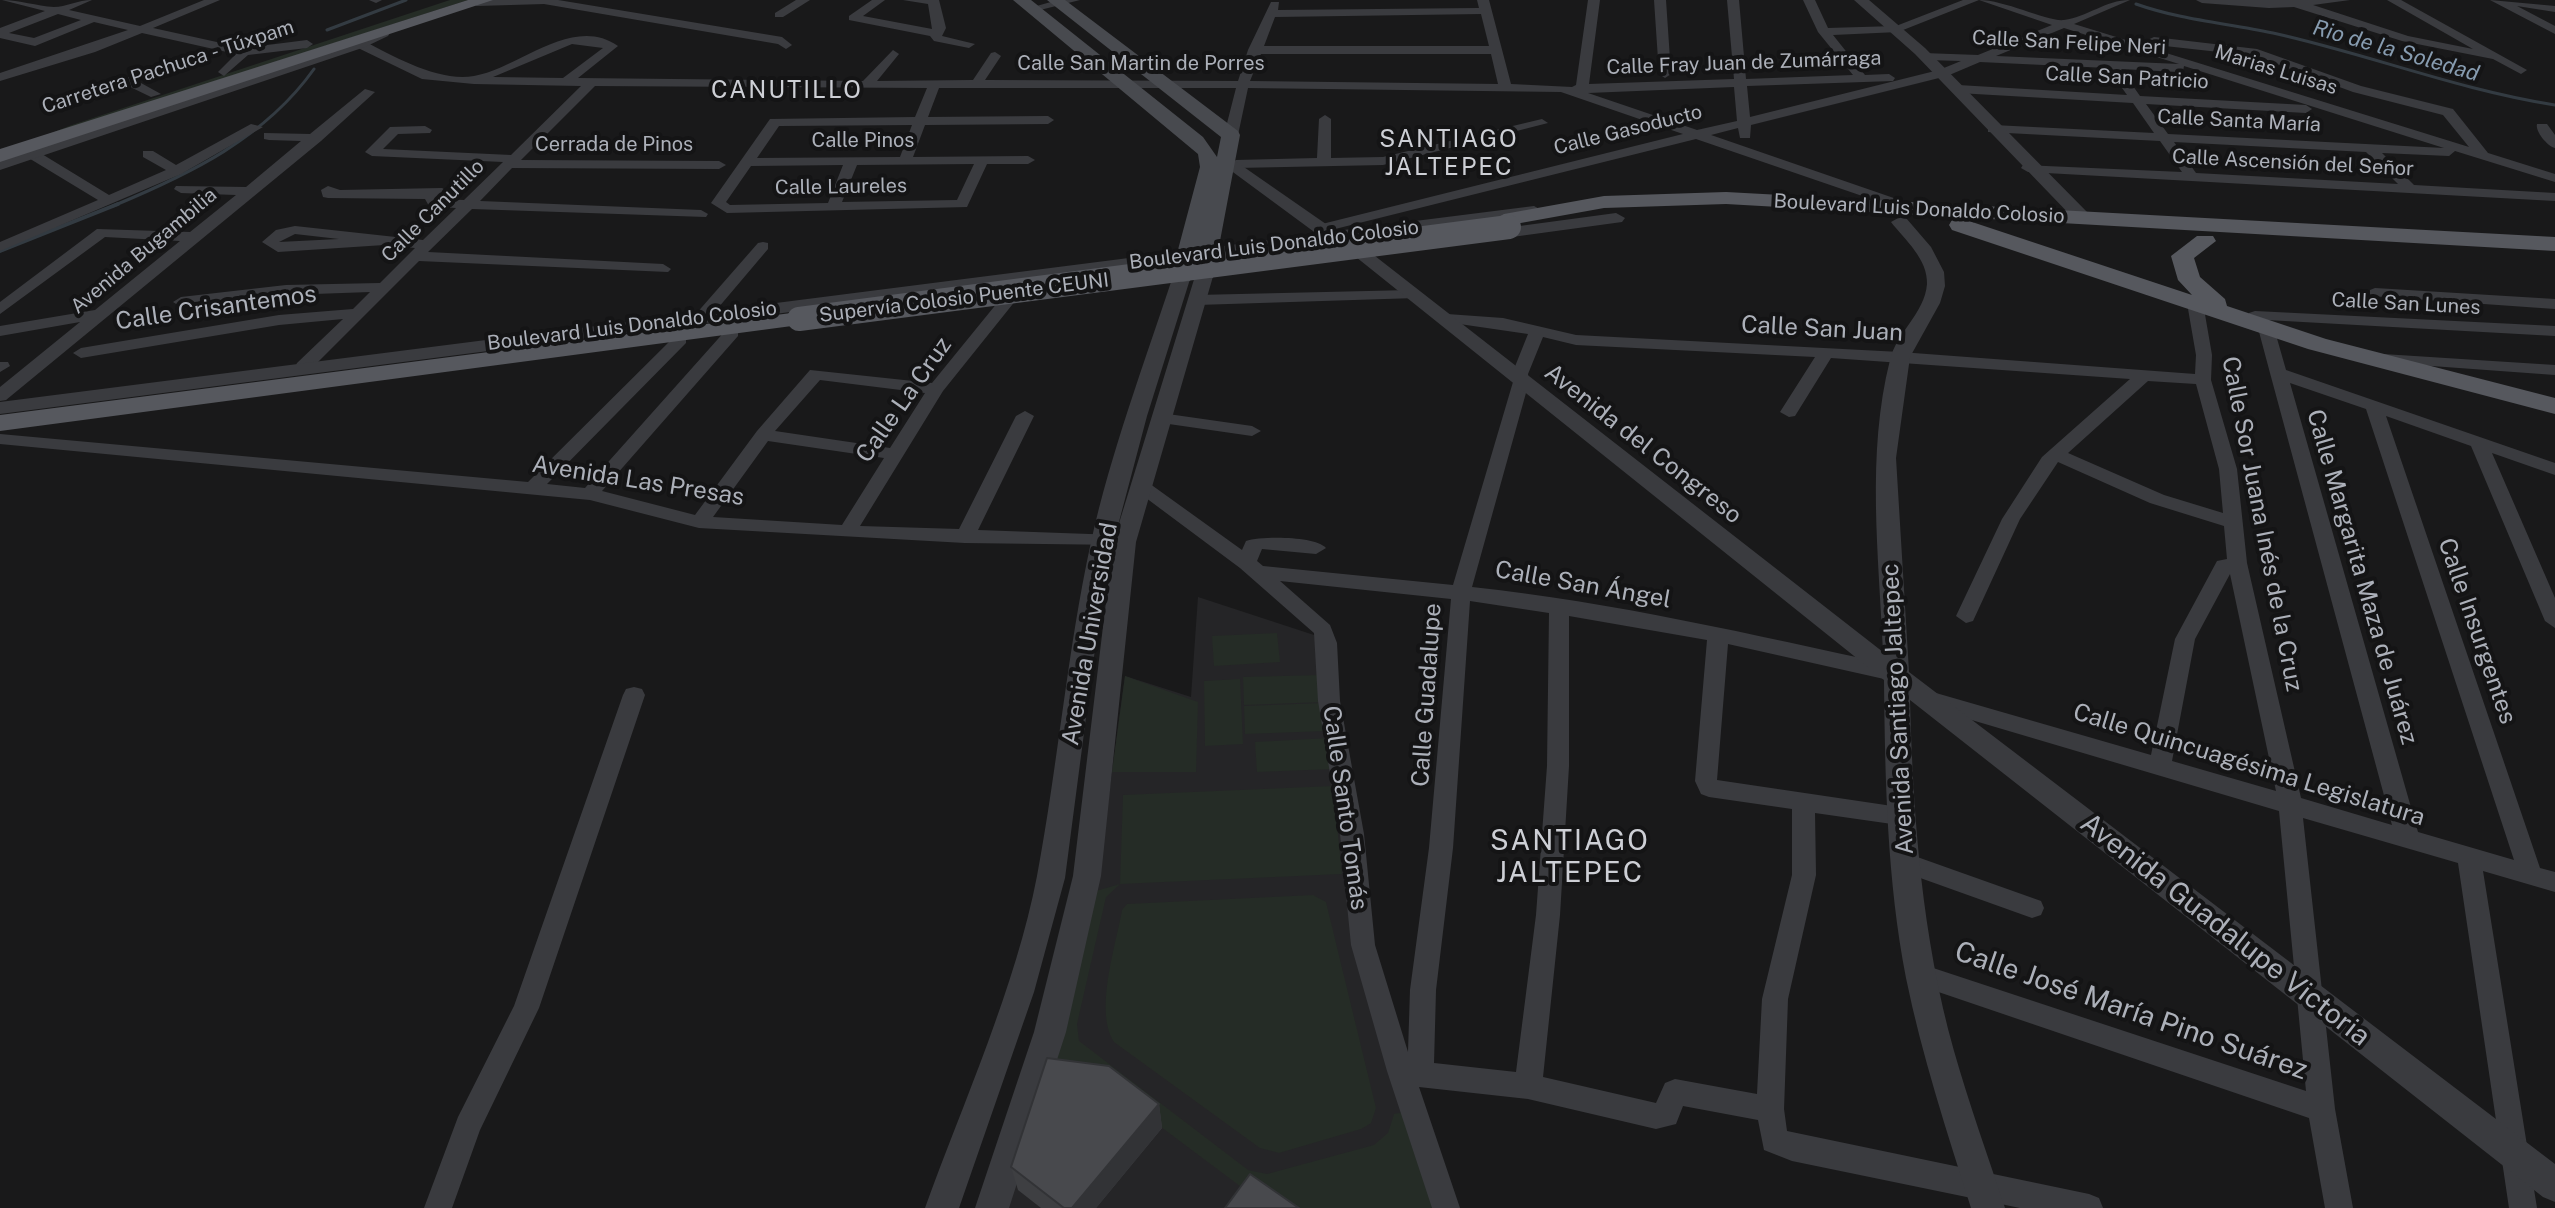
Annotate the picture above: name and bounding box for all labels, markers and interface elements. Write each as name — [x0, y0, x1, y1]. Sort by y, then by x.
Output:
street label: Carretera Pachuca - Túxpam — [39, 15, 297, 119]
water label: Rio de la Soledad — [2310, 15, 2482, 87]
street label: Calle San Felipe Neri — [1971, 26, 2167, 60]
street label: Marias Luisas — [2212, 40, 2340, 100]
street label: Calle Fray Juan de Zumárraga — [1606, 46, 1882, 80]
street label: Calle San Martin de Porres — [1017, 52, 1265, 76]
street label: Calle San Patricio — [2045, 62, 2209, 94]
district label: CANUTILLO — [711, 77, 863, 105]
street label: Calle Gasoducto — [1551, 100, 1705, 160]
street label: Calle Santa María — [2157, 105, 2321, 137]
district label: SANTIAGO JALTEPEC — [1379, 126, 1519, 182]
street label: Calle Pinos — [812, 129, 914, 153]
street label: Cerrada de Pinos — [535, 133, 693, 157]
street label: Calle Ascensión del Señor — [2171, 145, 2415, 181]
street label: Calle Canutillo — [377, 155, 489, 267]
street label: Calle Laureles — [775, 174, 907, 200]
street label: Avenida Bugambilia — [66, 183, 222, 319]
street label: Boulevard Luis Donaldo Colosio — [1773, 189, 2065, 229]
street label: Boulevard Luis Donaldo Colosio — [1128, 215, 1420, 275]
street label: Supervía Colosio Puente CEUNI — [818, 268, 1110, 328]
street label: Calle Crisantemos — [114, 280, 318, 336]
street label: Calle San Lunes — [2331, 288, 2481, 320]
street label: Boulevard Luis Donaldo Colosio — [486, 296, 778, 356]
street label: Calle San Juan — [1740, 310, 1904, 348]
street label: Calle La Cruz — [850, 332, 958, 468]
street label: Calle Sor Juana Inés de la Cruz — [2215, 354, 2309, 694]
street label: Avenida del Congreso — [1539, 358, 1747, 530]
street label: Calle Margarita Maza de Juárez — [2300, 406, 2424, 748]
street label: Avenida Las Presas — [530, 450, 746, 512]
street label: Avenida Universidad — [1056, 520, 1124, 748]
street label: Calle Insurgentes — [2432, 534, 2522, 728]
street label: Calle San Ángel — [1493, 555, 1673, 615]
street label: Avenida Santiago Jaltepec — [1876, 563, 1920, 855]
street label: Calle Guadalupe — [1406, 602, 1448, 788]
street label: Calle Quincuagésima Legislatura — [2070, 698, 2428, 832]
street label: Calle Santo Tomás — [1316, 704, 1374, 912]
street label: Avenida Guadalupe Victoria — [2073, 806, 2377, 1054]
district label: SANTIAGO JALTEPEC — [1490, 824, 1650, 890]
street label: Calle José María Pino Suárez — [1950, 935, 2312, 1087]

